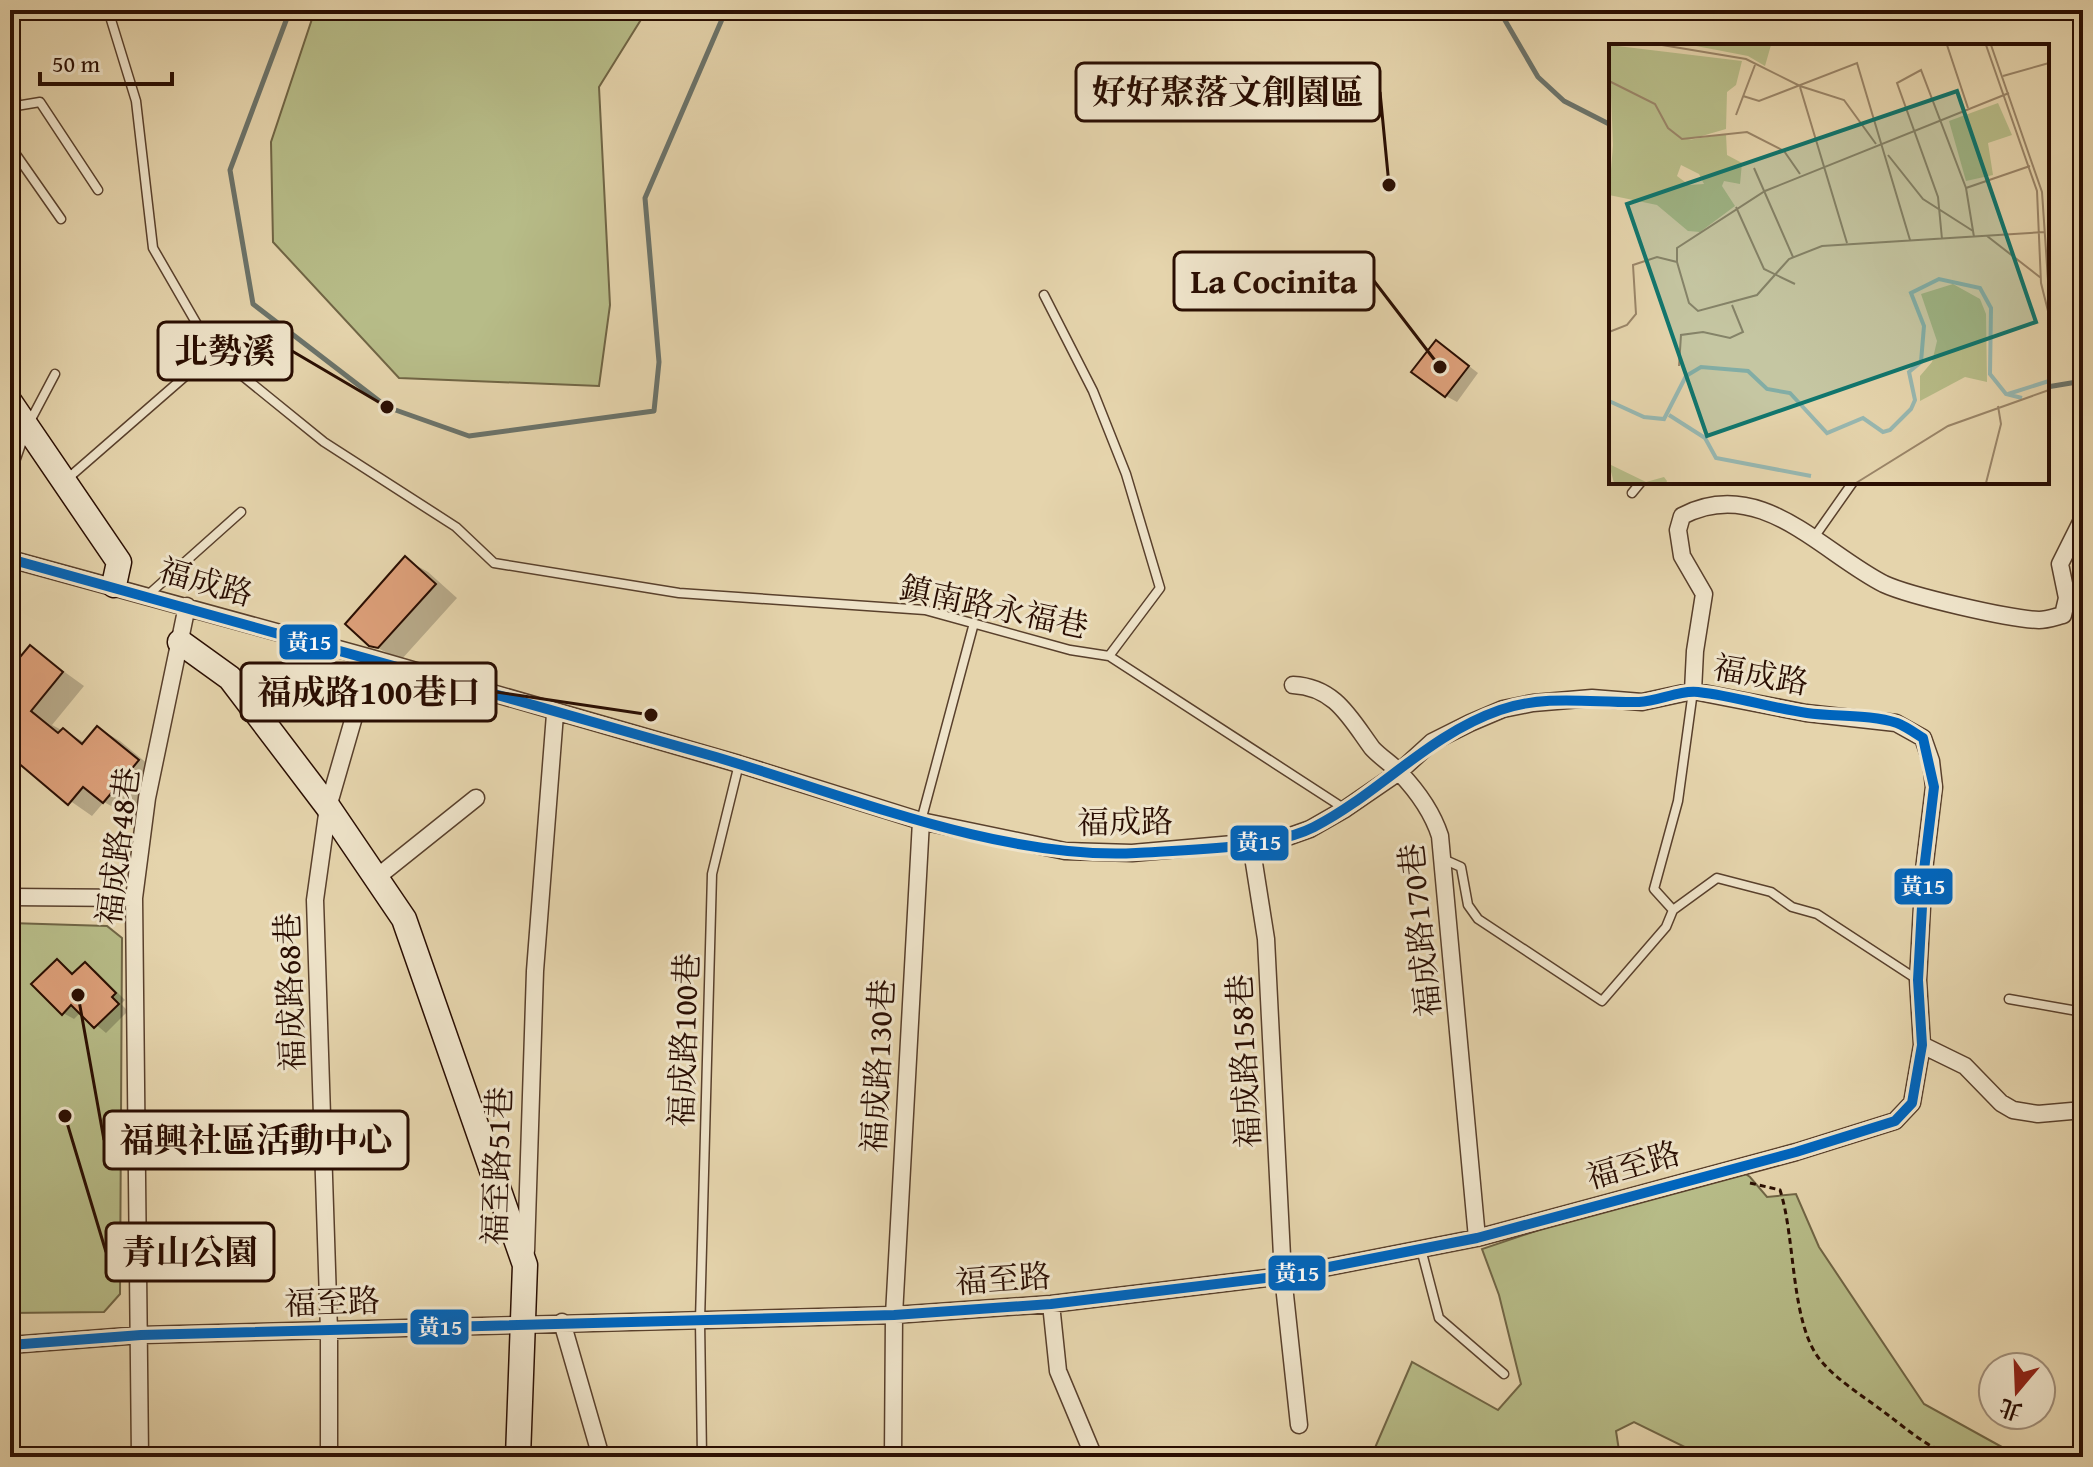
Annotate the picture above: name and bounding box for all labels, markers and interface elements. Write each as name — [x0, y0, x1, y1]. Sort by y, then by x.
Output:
scale bar — [40, 36, 172, 86]
inset map — [1609, 44, 2049, 484]
text: 50 m — [52, 46, 100, 81]
callout: 好好聚落文創園區 — [1076, 63, 1380, 121]
text: 好好聚落文創園區 — [1092, 67, 1364, 116]
callout: La Cocinita — [1174, 252, 1374, 310]
text: La Cocinita — [1190, 256, 1358, 305]
callout: 北勢溪 — [158, 322, 292, 380]
text: 北勢溪 — [174, 326, 276, 375]
street label: 福成路 — [154, 546, 259, 617]
street label: 鎮南路永福巷 — [895, 564, 1093, 649]
line badge: 黃15 — [278, 623, 339, 661]
text: 黃15 — [287, 626, 331, 658]
street label: 福成路 — [1710, 643, 1812, 706]
callout: 福成路100巷口 — [241, 663, 496, 721]
text: 福成路100巷口 — [258, 667, 480, 716]
street label: 福成路48巷 — [85, 764, 151, 928]
street label: 福成路 — [1077, 797, 1173, 846]
line badge: 黃15 — [1229, 824, 1290, 862]
text: 黃15 — [1237, 826, 1281, 858]
street label: 福成路170巷 — [1387, 841, 1452, 1019]
line badge: 黃15 — [1893, 867, 1954, 906]
text: 黃15 — [1901, 870, 1945, 902]
street label: 福成路68巷 — [263, 912, 316, 1072]
street label: 福成路100巷 — [657, 952, 710, 1128]
street label: 福成路158巷 — [1215, 973, 1272, 1149]
street label: 福成路130巷 — [849, 978, 906, 1154]
street label: 福至路51巷 — [470, 1086, 523, 1246]
callout: 福興社區活動中心 — [104, 1111, 408, 1169]
text: 福興社區活動中心 — [120, 1115, 392, 1164]
street label: 福至路 — [1580, 1129, 1685, 1200]
callout: 青山公園 — [106, 1223, 274, 1281]
text: 青山公園 — [122, 1227, 258, 1276]
street label: 福至路 — [953, 1252, 1052, 1305]
line badge: 黃15 — [1267, 1254, 1327, 1292]
text: 黃15 — [1275, 1257, 1319, 1289]
street label: 福至路 — [283, 1276, 381, 1327]
line badge: 黃15 — [409, 1308, 470, 1346]
text: 黃15 — [418, 1311, 462, 1343]
north arrow — [1977, 1351, 2057, 1431]
text: 北 — [1995, 1391, 2026, 1429]

